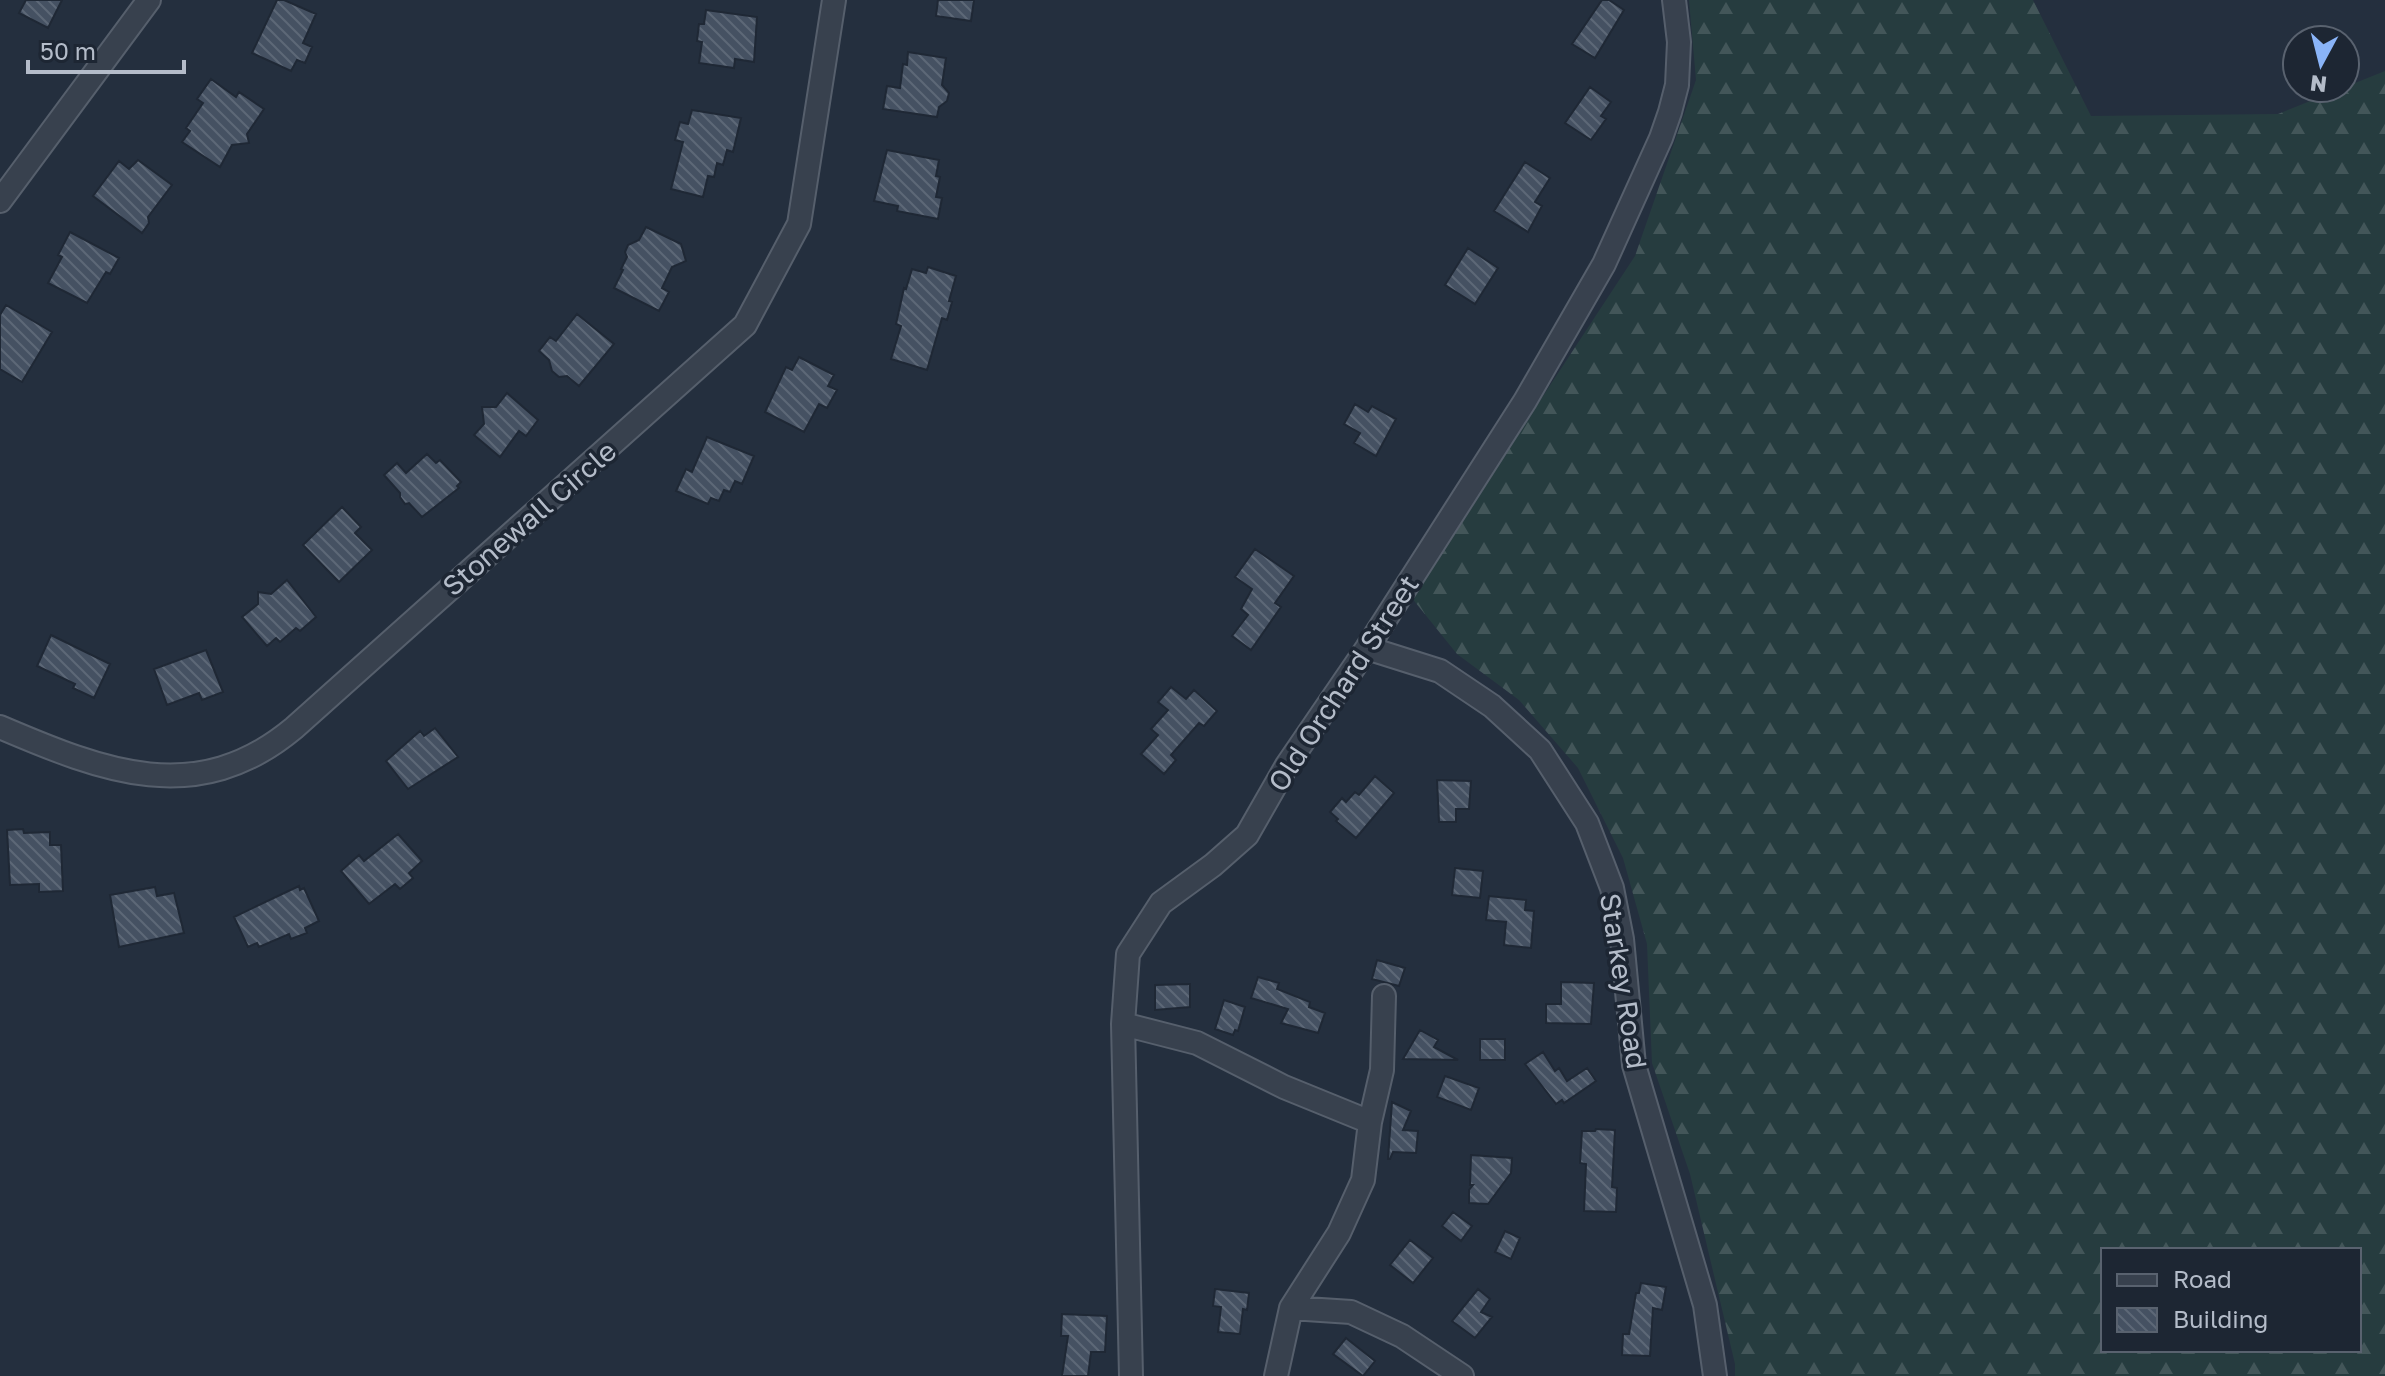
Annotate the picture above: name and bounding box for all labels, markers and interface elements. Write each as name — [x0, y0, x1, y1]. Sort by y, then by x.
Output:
scale bar — [28, 24, 184, 74]
north arrow — [2281, 24, 2361, 104]
text: 50 m — [40, 36, 96, 65]
text: N — [2309, 70, 2328, 99]
street label: Stonewall Circle — [436, 434, 622, 602]
street label: Old Orchard Street — [1261, 569, 1425, 797]
street label: Starkey Road — [1594, 891, 1654, 1071]
legend — [2101, 1248, 2361, 1352]
text: Road — [2173, 1264, 2232, 1293]
text: Building — [2173, 1304, 2268, 1333]

